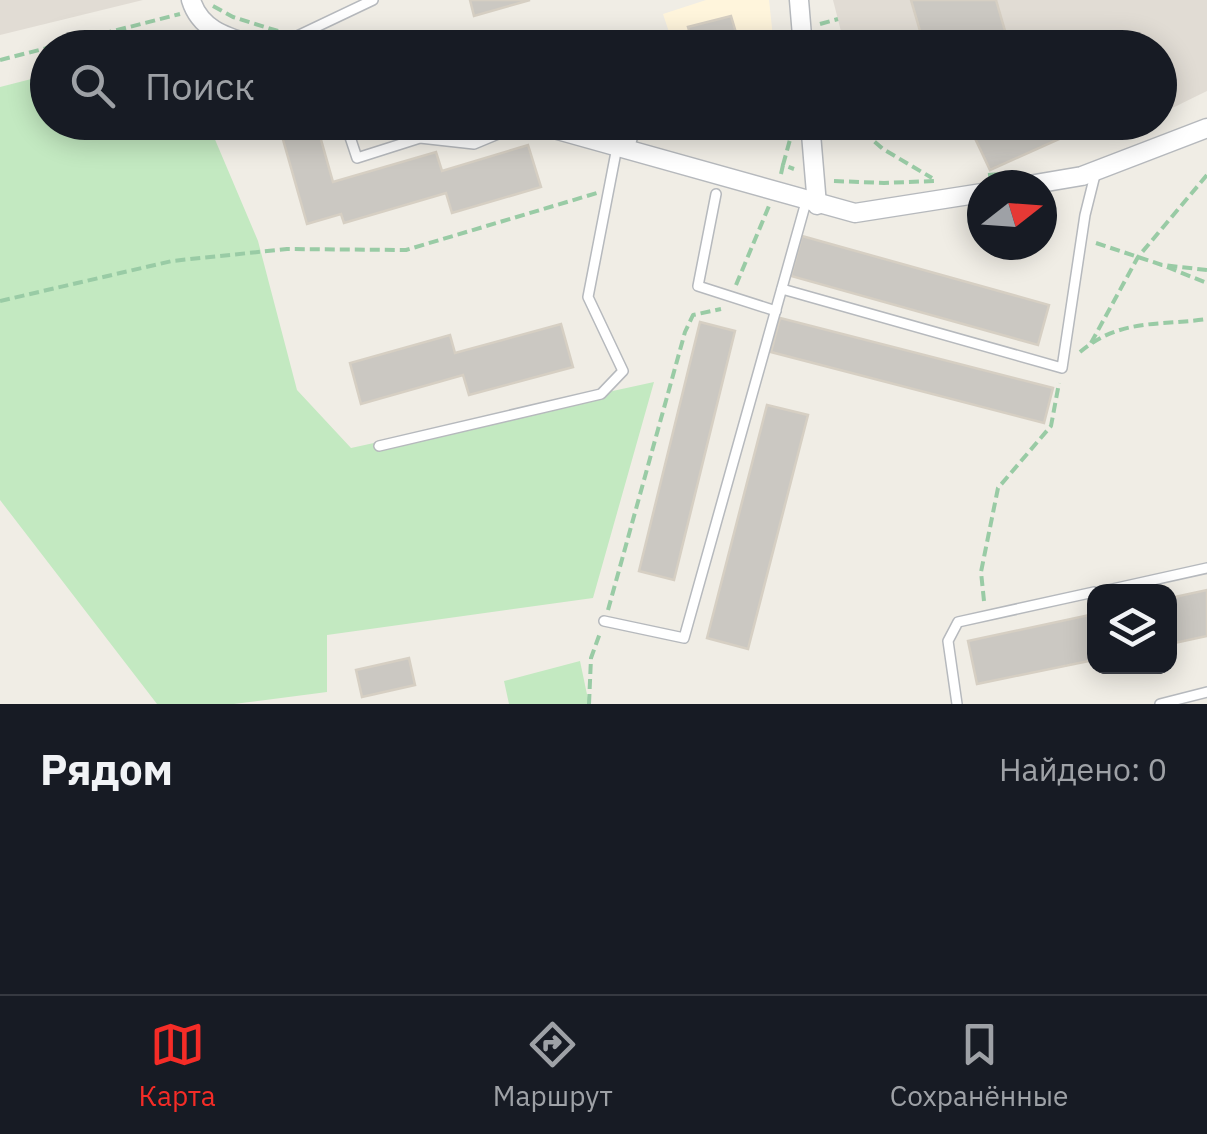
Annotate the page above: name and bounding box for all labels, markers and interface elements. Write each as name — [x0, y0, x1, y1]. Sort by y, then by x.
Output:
search box — [30, 30, 1177, 140]
icon: search — [65, 58, 120, 113]
text: Поиск — [145, 61, 255, 110]
north arrow — [967, 170, 1057, 260]
map controls — [1087, 584, 1177, 674]
button: layers — [1087, 584, 1177, 674]
text: Рядом — [40, 742, 173, 797]
text: Найдено: 0 — [999, 748, 1167, 790]
tab: Карта — [139, 1017, 216, 1114]
tab: Маршрут — [493, 1017, 613, 1114]
tab: Сохранённые — [890, 1017, 1068, 1114]

